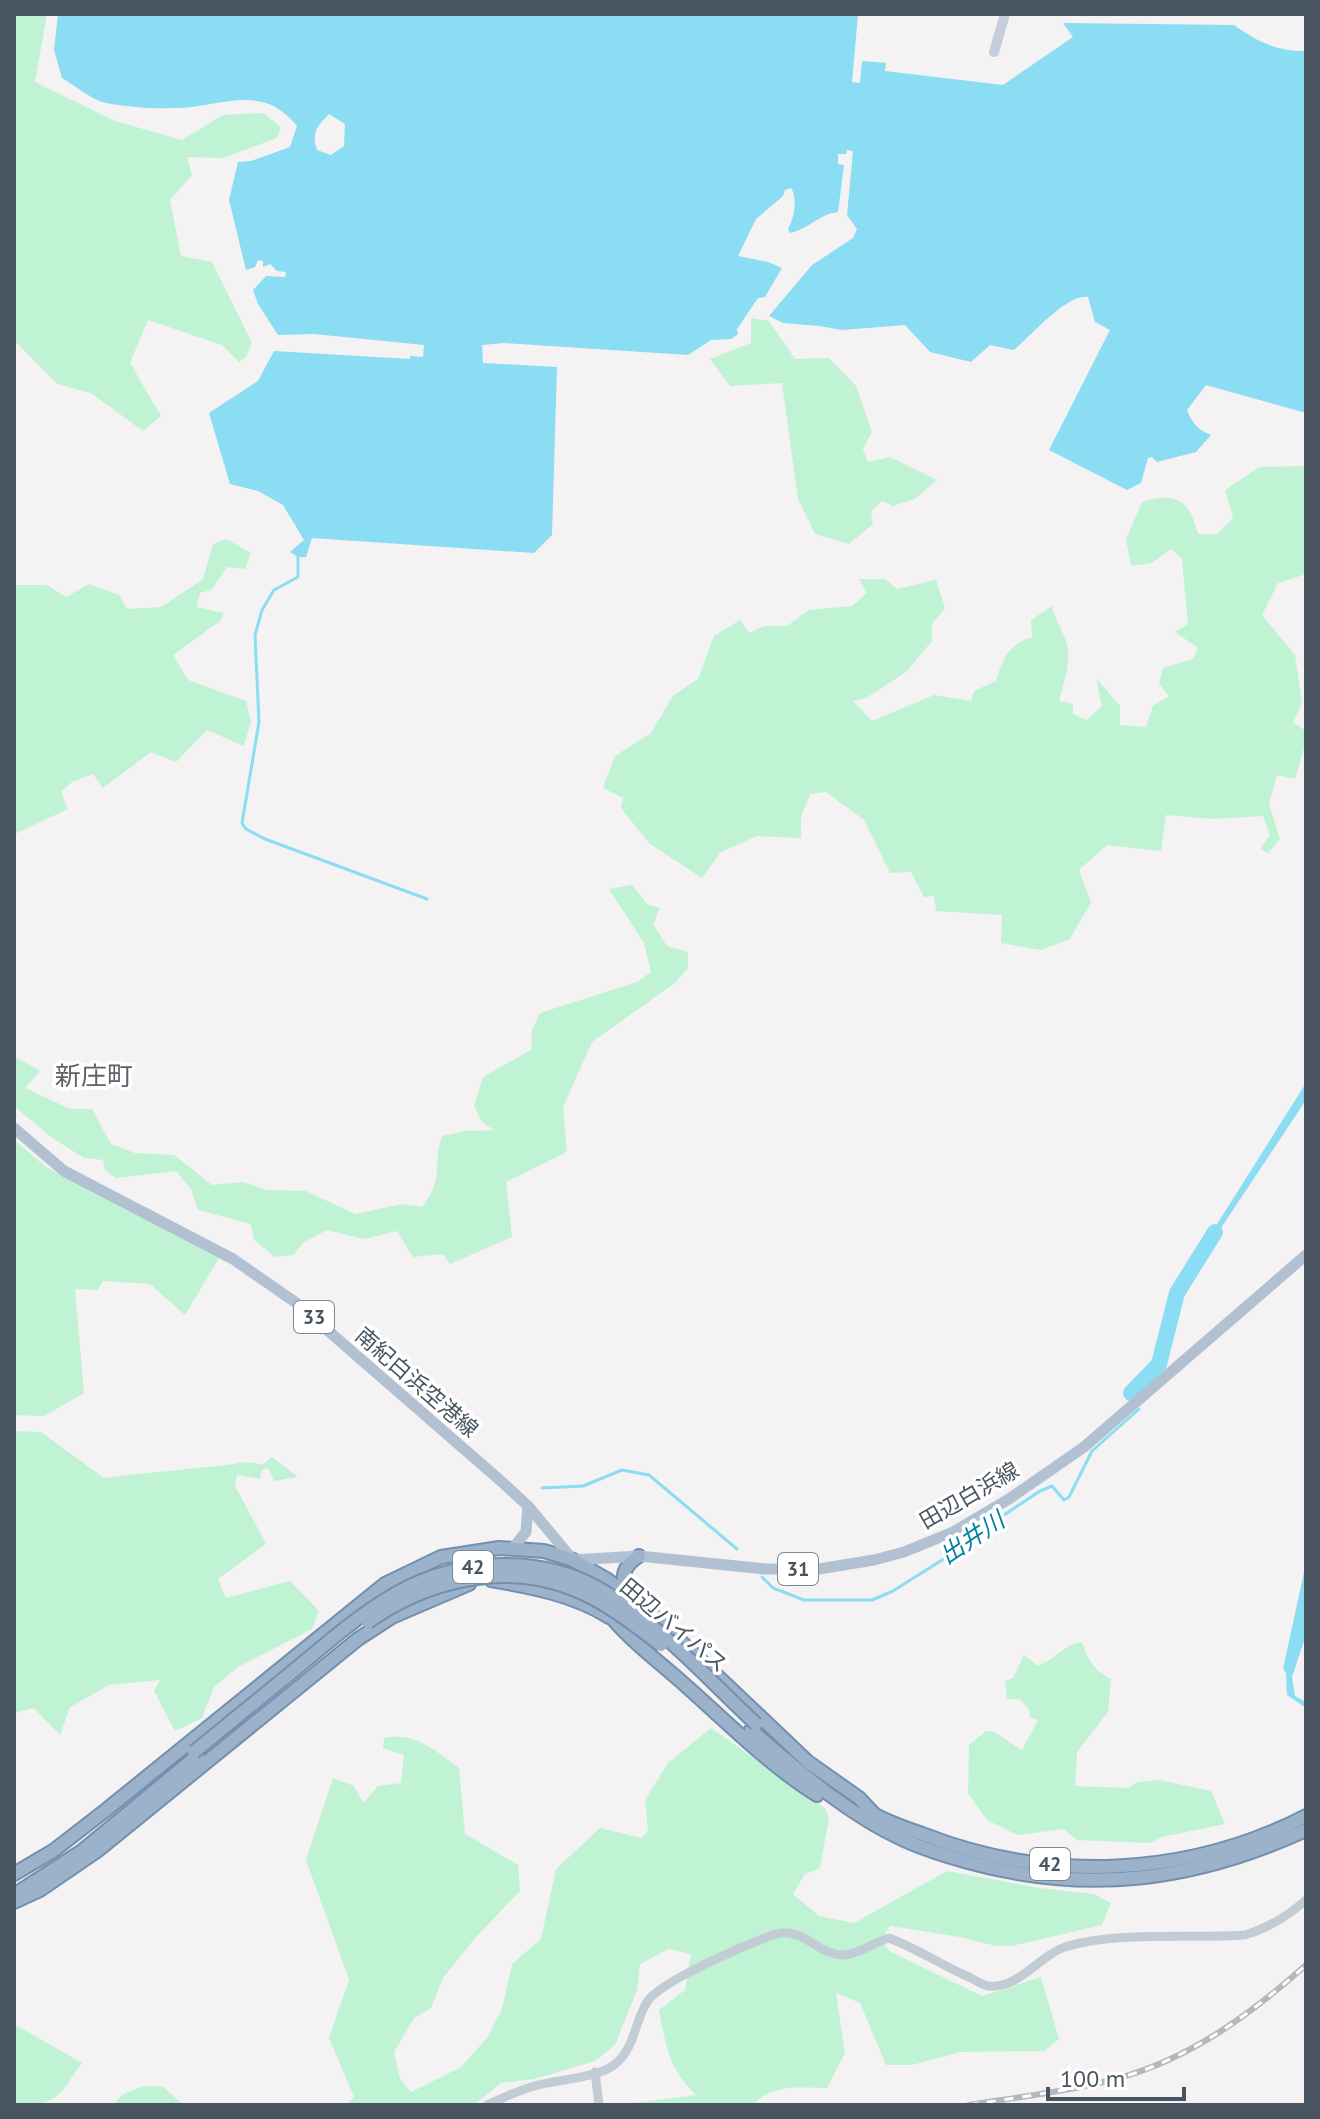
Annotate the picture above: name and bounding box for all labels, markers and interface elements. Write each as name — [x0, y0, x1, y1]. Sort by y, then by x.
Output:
district label: 新庄町 — [55, 1059, 133, 1092]
road number: 33 — [294, 1301, 334, 1333]
street label: 南紀白浜空港線 — [350, 1321, 484, 1443]
street label: 田辺白浜線 — [914, 1455, 1024, 1535]
water label: 出井川 — [933, 1503, 1013, 1571]
road number: 42 — [453, 1551, 493, 1583]
road number: 31 — [778, 1553, 818, 1585]
street label: 田辺バイパス — [615, 1572, 733, 1678]
road number: 42 — [1030, 1848, 1070, 1880]
scale bar — [1048, 2051, 1184, 2101]
text: 100 m — [1060, 2063, 1125, 2094]

